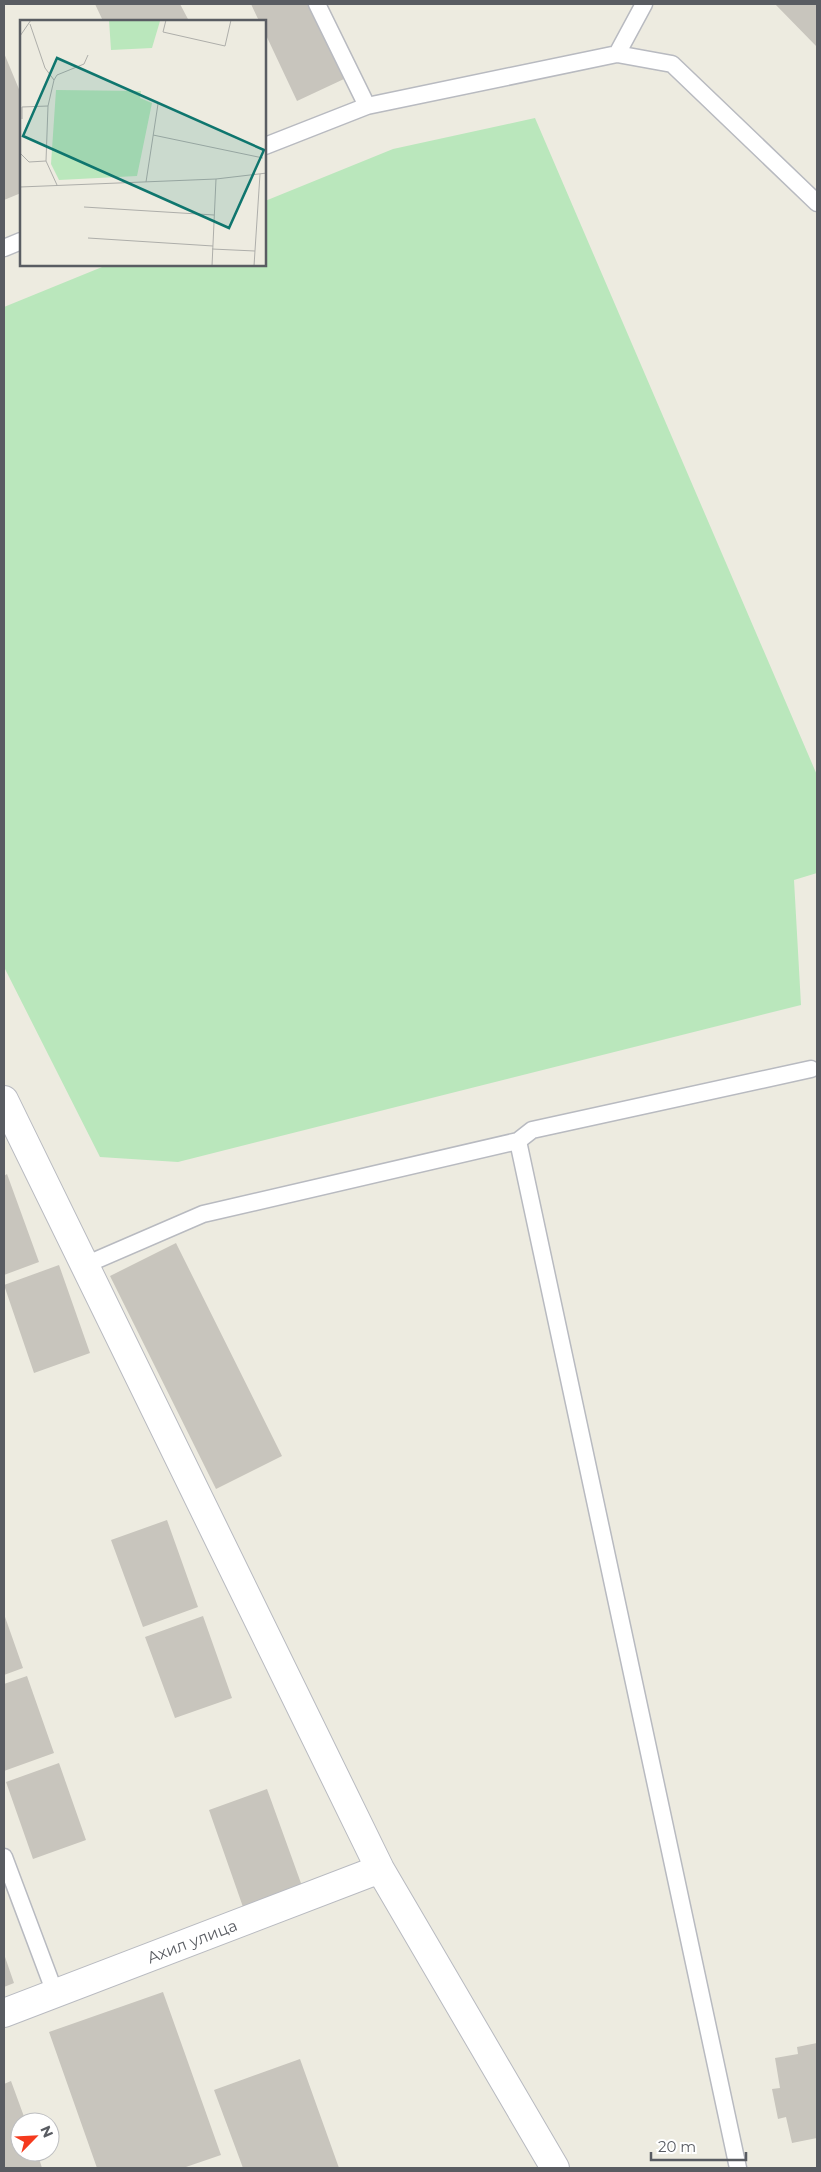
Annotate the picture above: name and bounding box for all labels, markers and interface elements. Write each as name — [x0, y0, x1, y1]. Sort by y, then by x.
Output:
inset map — [20, 20, 266, 266]
street label: Ахил улица — [144, 1916, 240, 1967]
north arrow — [10, 2112, 60, 2162]
text: N — [36, 2123, 57, 2141]
scale bar — [651, 2130, 746, 2162]
text: 20 m — [658, 2137, 696, 2156]

